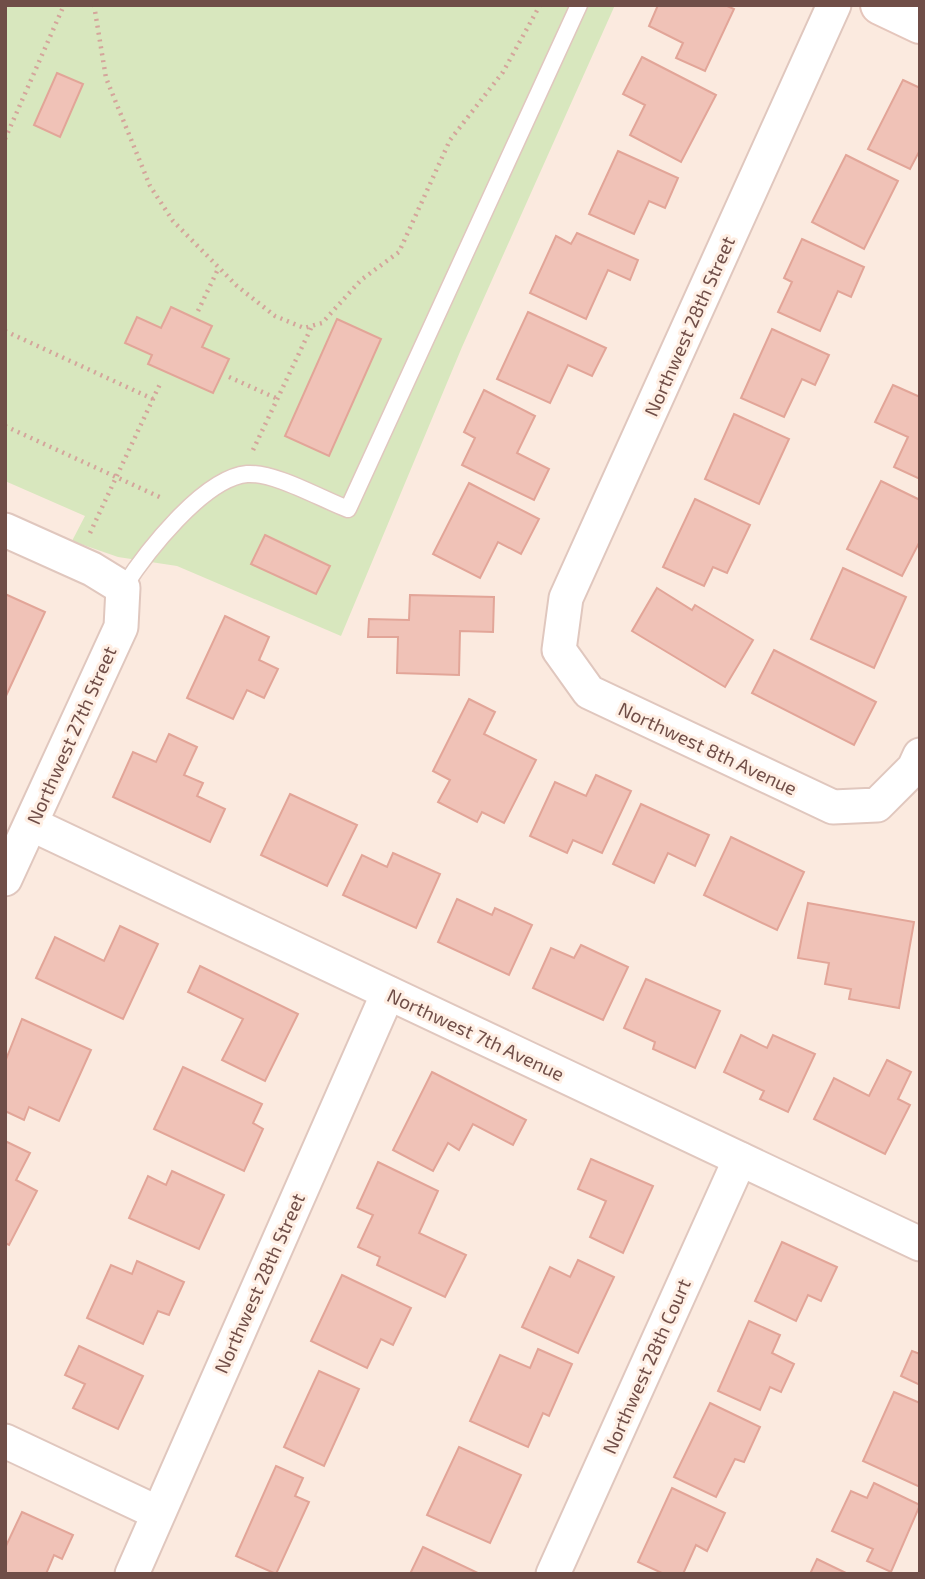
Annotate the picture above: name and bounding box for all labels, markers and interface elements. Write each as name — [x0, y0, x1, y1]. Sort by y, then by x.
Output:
street label: Northwest 28th Street — [639, 232, 739, 420]
street label: Northwest 27th Street — [21, 642, 121, 828]
street label: Northwest 8th Avenue — [615, 697, 801, 799]
street label: Northwest 7th Avenue — [384, 983, 568, 1085]
street label: Northwest 28th Street — [209, 1189, 309, 1377]
street label: Northwest 28th Court — [597, 1275, 695, 1457]

